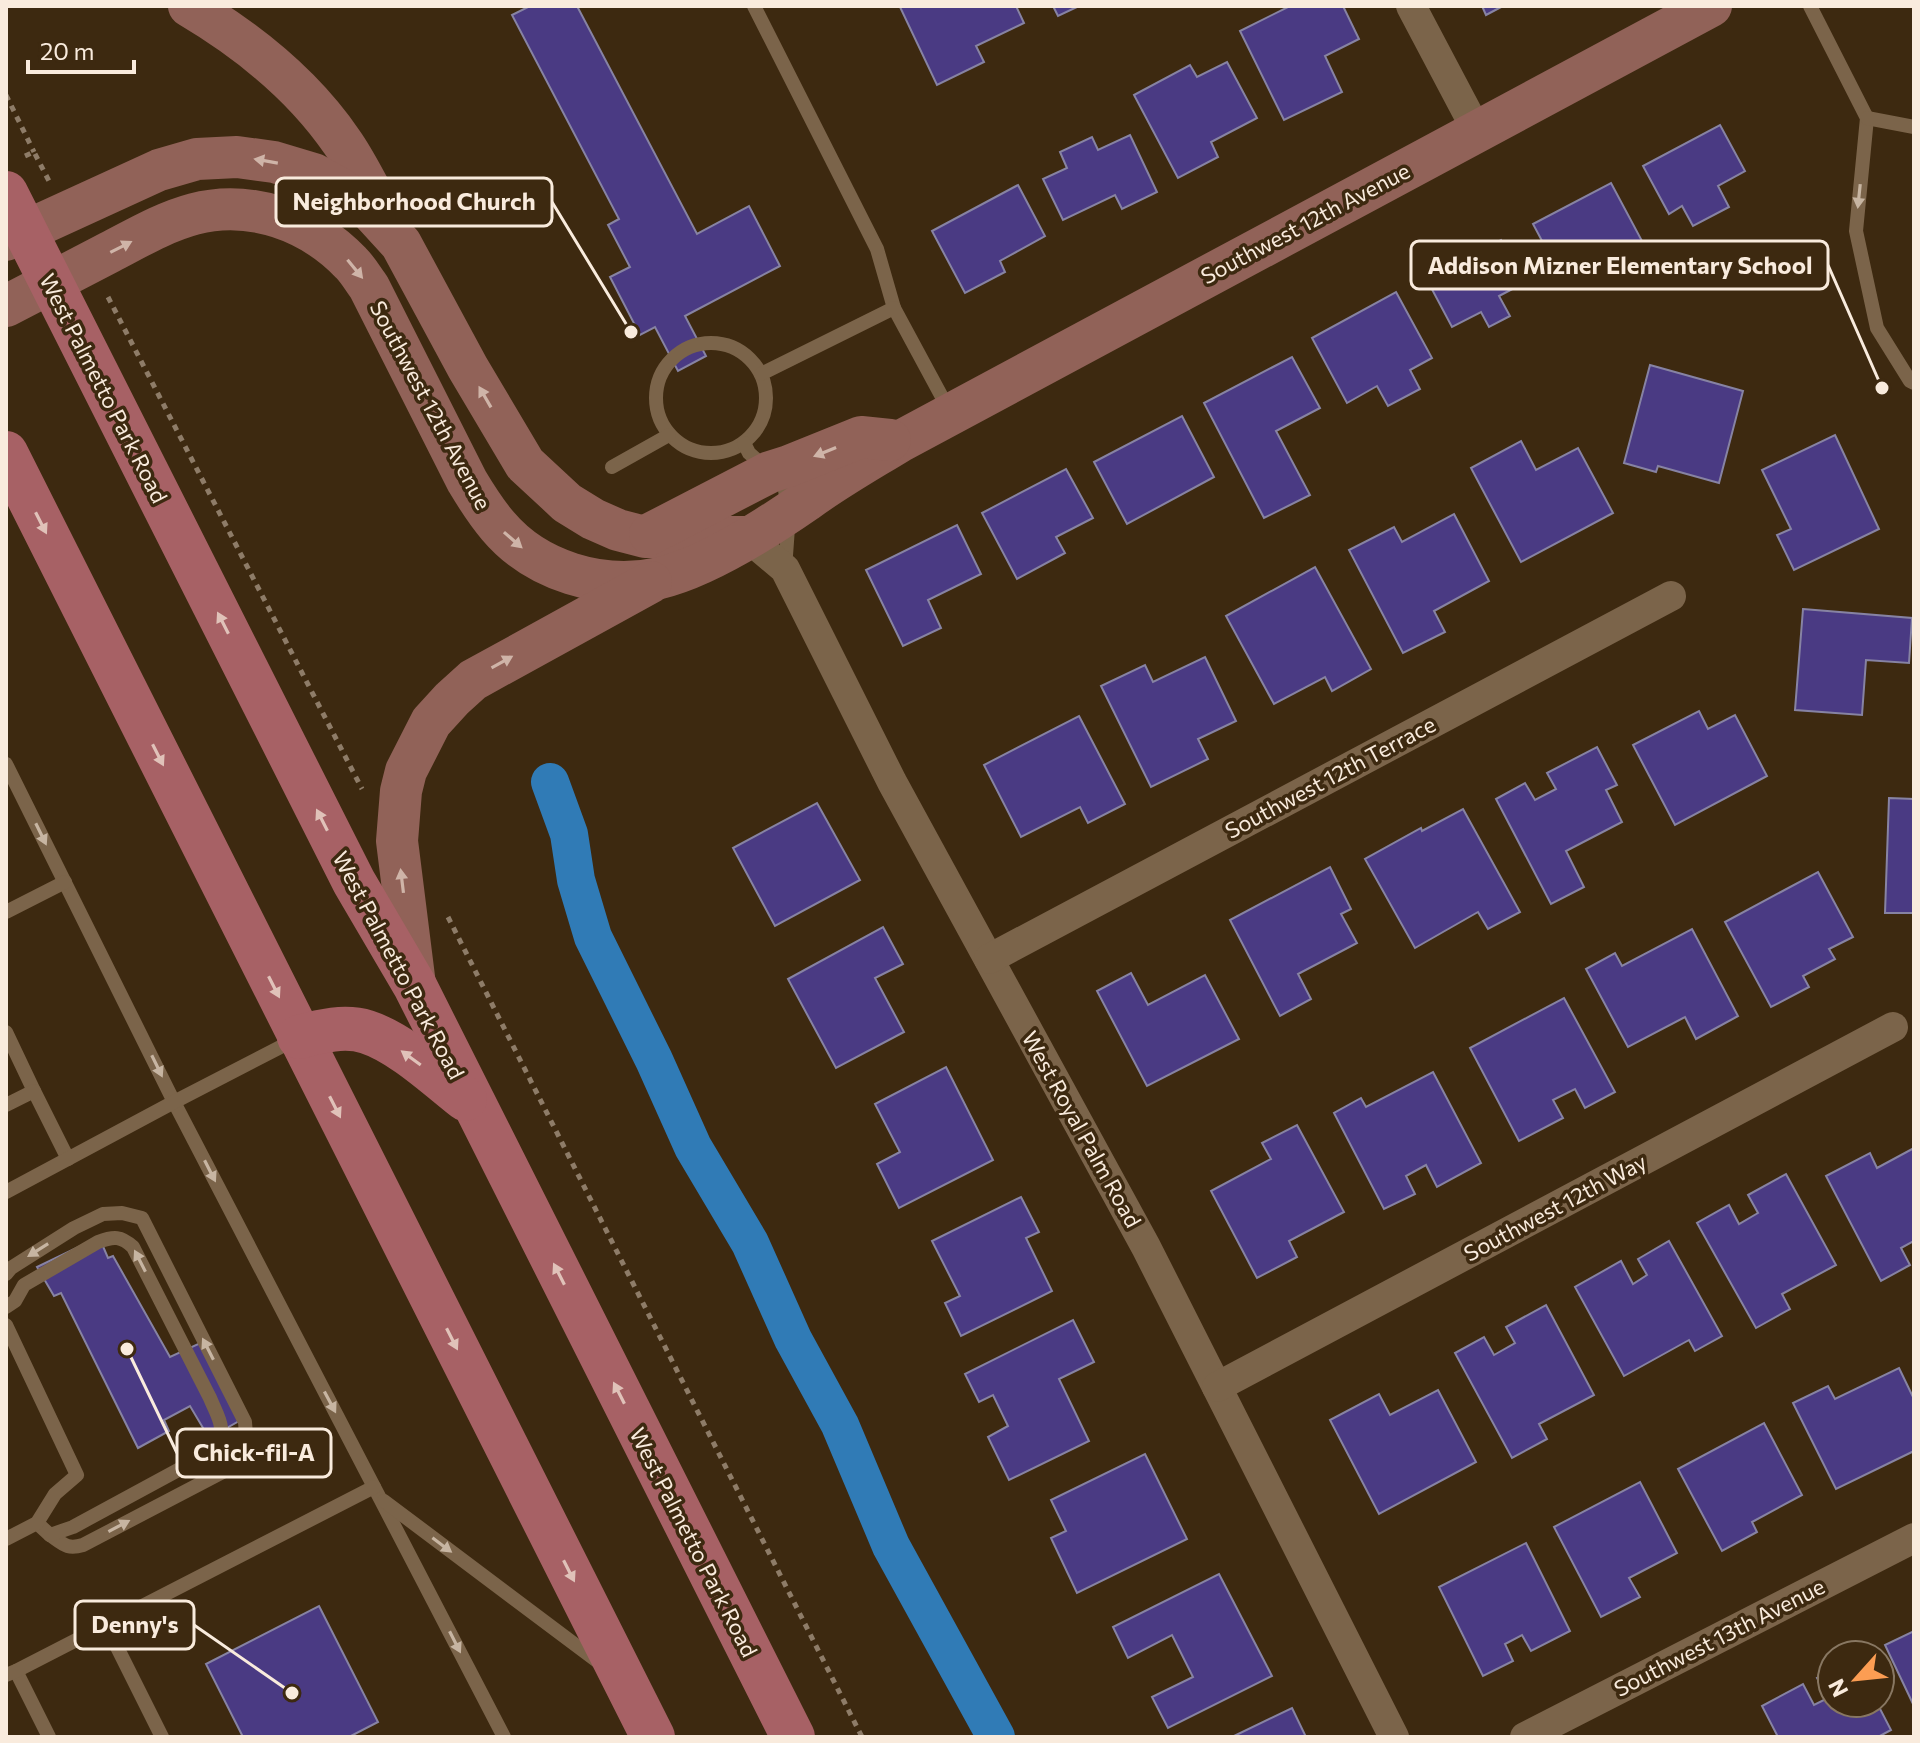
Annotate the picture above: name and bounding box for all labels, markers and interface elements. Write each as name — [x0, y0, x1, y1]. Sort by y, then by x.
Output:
scale bar — [28, 24, 134, 74]
text: 20 m — [40, 36, 94, 65]
one-way arrow — [254, 155, 279, 167]
street label: Southwest 12th Avenue — [1196, 157, 1414, 289]
callout: Neighborhood Church — [276, 178, 552, 226]
one-way arrow — [1853, 184, 1866, 209]
text: Neighborhood Church — [292, 186, 536, 215]
one-way arrow — [109, 240, 132, 253]
callout: Addison Mizner Elementary School — [1411, 241, 1828, 289]
text: Addison Mizner Elementary School — [1427, 250, 1813, 279]
one-way arrow — [346, 259, 362, 279]
street label: West Palmetto Park Road — [34, 269, 174, 507]
street label: Southwest 12th Avenue — [365, 296, 497, 514]
one-way arrow — [478, 386, 492, 408]
one-way arrow — [813, 445, 836, 458]
one-way arrow — [34, 511, 48, 534]
one-way arrow — [504, 531, 523, 549]
one-way arrow — [216, 612, 229, 635]
one-way arrow — [491, 656, 513, 670]
street label: Southwest 12th Terrace — [1220, 710, 1440, 844]
one-way arrow — [151, 744, 164, 767]
one-way arrow — [316, 809, 329, 832]
one-way arrow — [34, 822, 48, 845]
street label: West Palmetto Park Road — [327, 846, 471, 1084]
one-way arrow — [395, 868, 408, 893]
one-way arrow — [268, 976, 281, 999]
street label: West Royal Palm Road — [1017, 1026, 1147, 1232]
one-way arrow — [401, 1051, 422, 1066]
one-way arrow — [150, 1055, 163, 1078]
one-way arrow — [328, 1095, 341, 1118]
street label: Southwest 12th Way — [1459, 1147, 1651, 1267]
one-way arrow — [203, 1160, 216, 1183]
one-way arrow — [27, 1243, 49, 1257]
one-way arrow — [133, 1249, 147, 1272]
one-way arrow — [552, 1263, 566, 1286]
one-way arrow — [445, 1328, 459, 1351]
one-way arrow — [201, 1337, 215, 1360]
one-way arrow — [612, 1381, 626, 1404]
one-way arrow — [323, 1390, 336, 1413]
street label: West Palmetto Park Road — [624, 1423, 764, 1661]
callout: Chick-fil-A — [177, 1429, 331, 1477]
text: Chick-fil-A — [193, 1437, 315, 1466]
one-way arrow — [108, 1519, 131, 1532]
one-way arrow — [432, 1537, 453, 1553]
one-way arrow — [562, 1560, 576, 1583]
street label: Southwest 13th Avenue — [1609, 1572, 1829, 1702]
callout: Denny's — [75, 1601, 194, 1649]
text: Denny's — [91, 1609, 179, 1638]
one-way arrow — [448, 1631, 461, 1654]
north arrow — [1816, 1639, 1896, 1719]
text: N — [1822, 1675, 1854, 1702]

